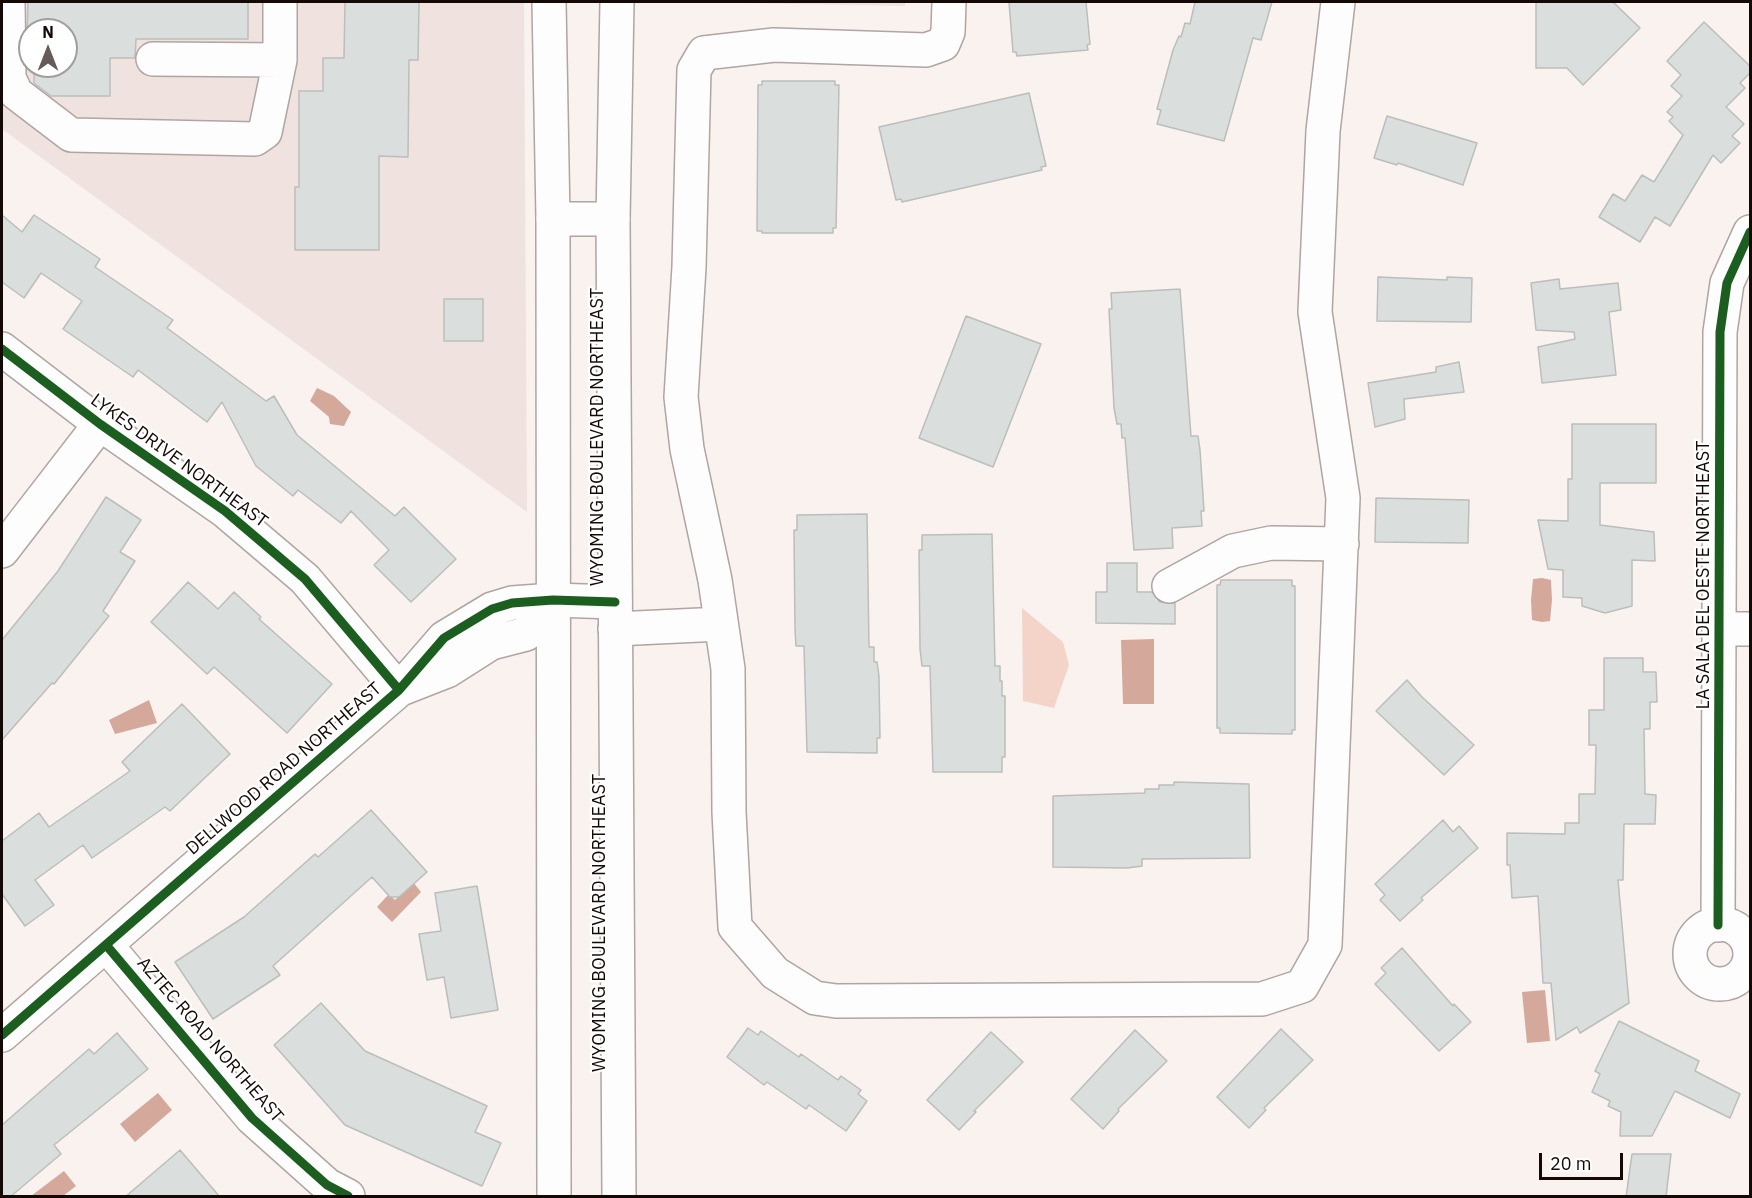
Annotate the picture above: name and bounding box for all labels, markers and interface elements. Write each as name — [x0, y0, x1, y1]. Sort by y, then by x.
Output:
north arrow — [18, 18, 78, 78]
text: N — [42, 22, 54, 42]
street label: WYOMING BOULEVARD NORTHEAST — [587, 288, 609, 586]
street label: LYKES DRIVE NORTHEAST — [86, 389, 272, 533]
street label: LA SALA DEL OESTE NORTHEAST — [1693, 441, 1715, 709]
street label: DELLWOOD ROAD NORTHEAST — [182, 678, 386, 860]
street label: WYOMING BOULEVARD NORTHEAST — [589, 774, 611, 1072]
street label: AZTEC ROAD NORTHEAST — [132, 953, 288, 1127]
scale bar — [1542, 1141, 1626, 1179]
text: 20 m — [1550, 1152, 1592, 1175]

